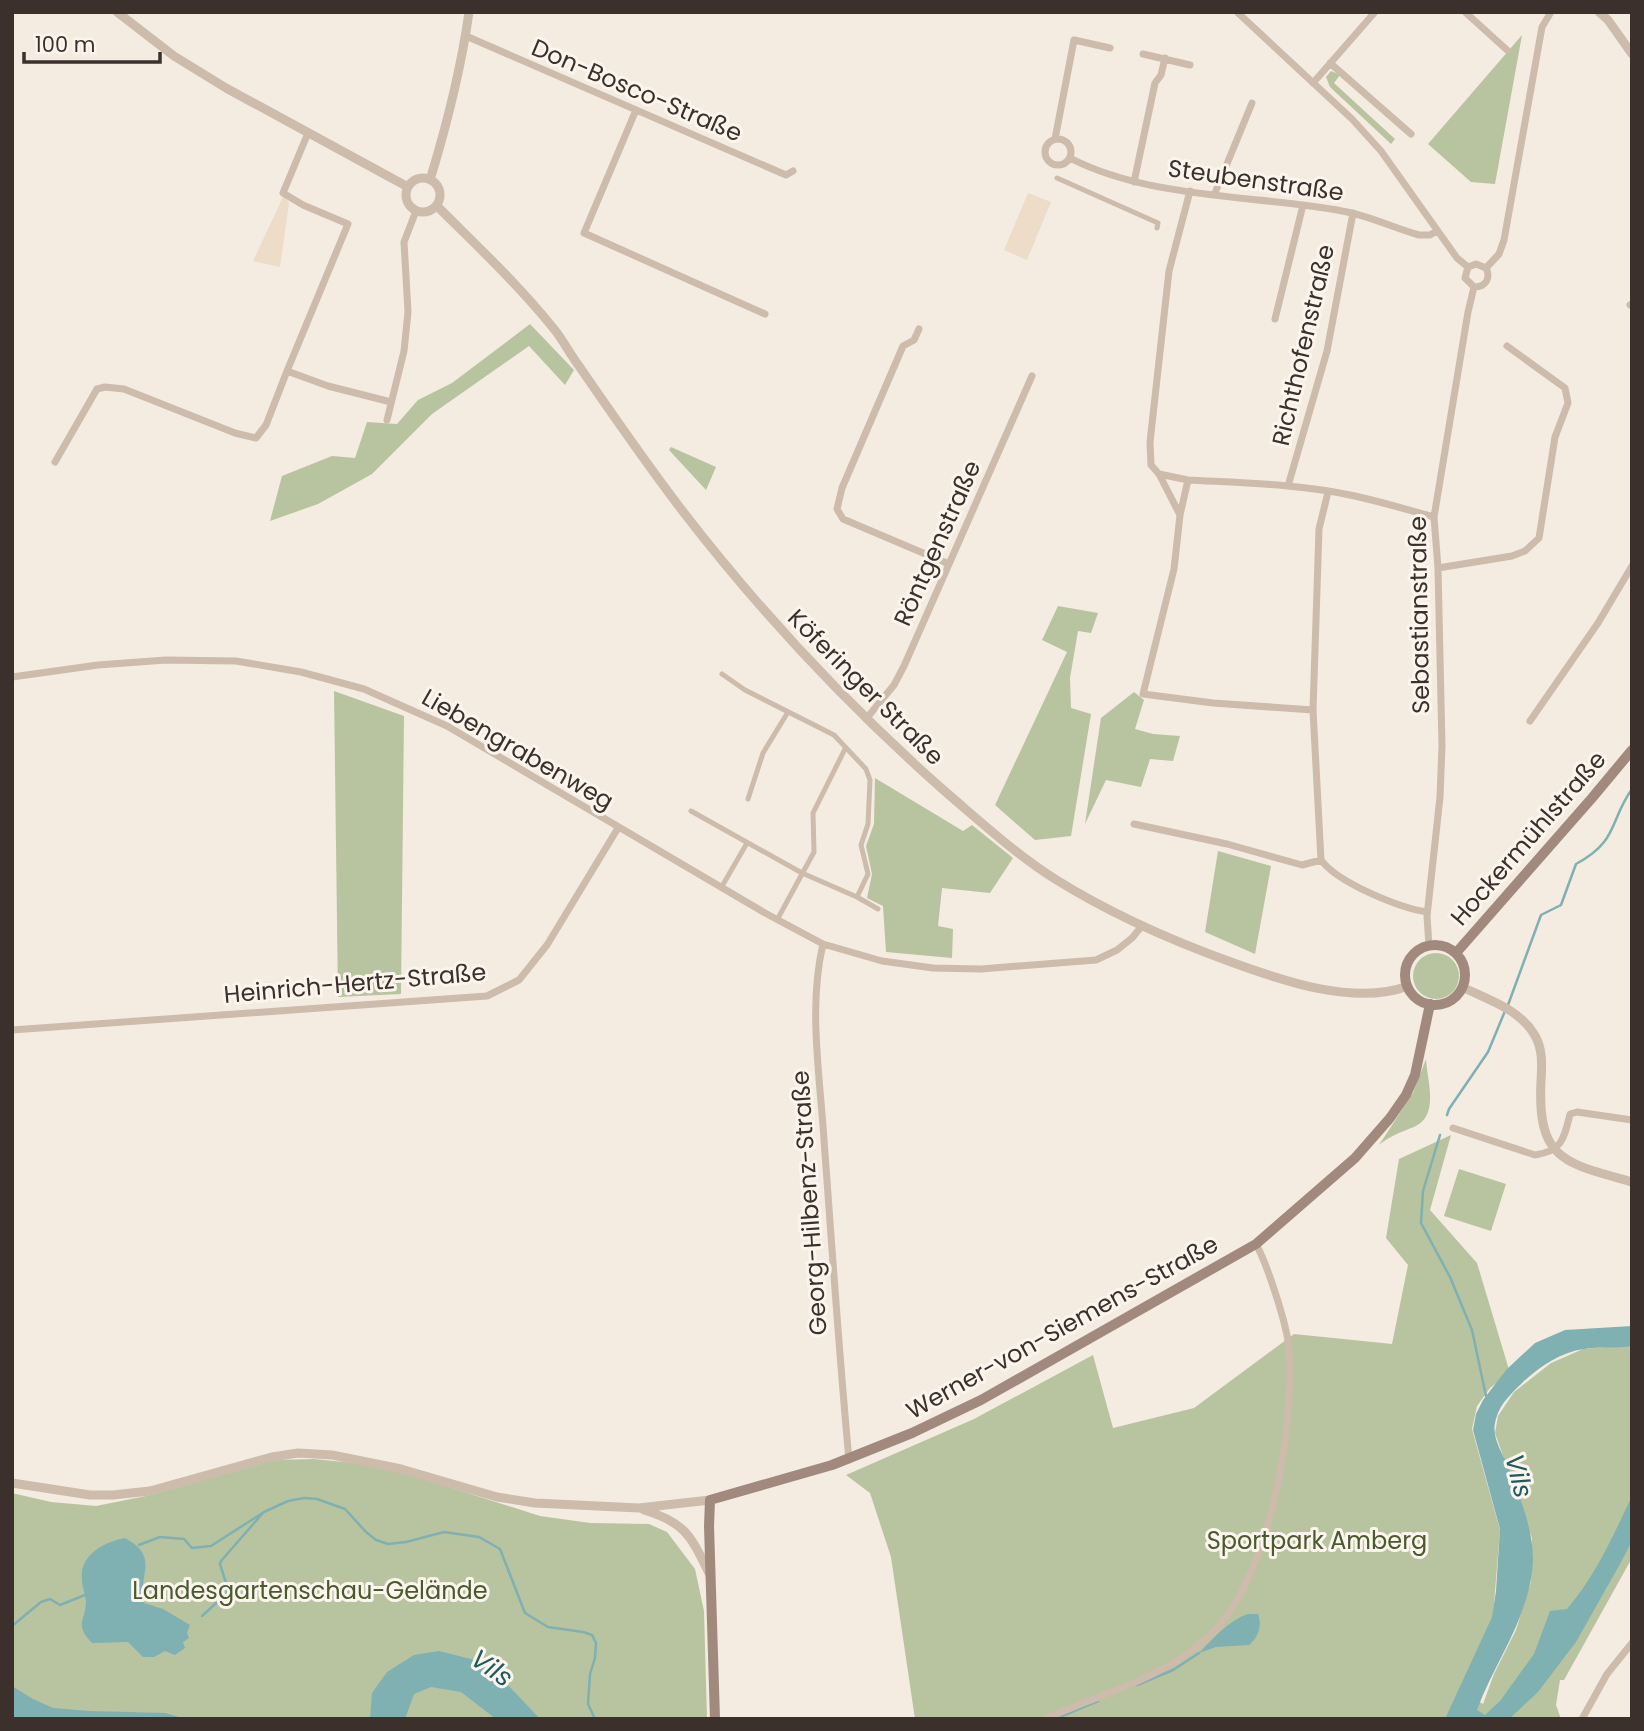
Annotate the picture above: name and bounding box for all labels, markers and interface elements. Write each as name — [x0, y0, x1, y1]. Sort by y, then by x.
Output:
scale bar — [24, 21, 161, 65]
text: 100 m — [35, 30, 95, 59]
street label: Don-Bosco-Straße — [527, 31, 747, 149]
street label: Steubenstraße — [1166, 151, 1346, 209]
street label: Richthofenstraße — [1264, 241, 1342, 449]
street label: Röntgenstraße — [886, 455, 988, 631]
street label: Sebastianstraße — [1401, 516, 1437, 714]
street label: Köferinger Straße — [781, 602, 951, 772]
street label: Liebengrabenweg — [416, 681, 620, 817]
street label: Hockermühlstraße — [1443, 743, 1613, 933]
street label: Heinrich-Hertz-Straße — [222, 955, 488, 1011]
street label: Georg-Hilbenz-Straße — [783, 1069, 835, 1337]
street label: Werner-von-Siemens-Straße — [900, 1227, 1224, 1427]
water label: Vils — [1496, 1450, 1542, 1502]
park label: Sportpark Amberg — [1207, 1524, 1427, 1557]
park label: Landesgartenschau-Gelände — [132, 1574, 488, 1607]
water label: Vils — [464, 1641, 520, 1695]

